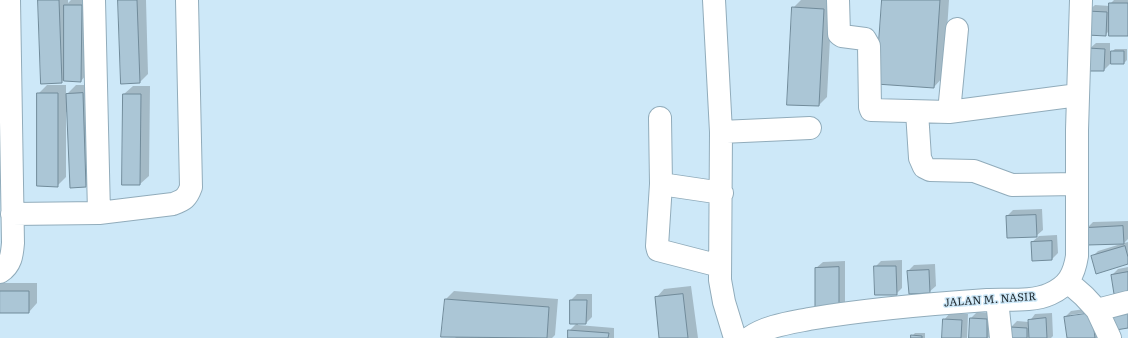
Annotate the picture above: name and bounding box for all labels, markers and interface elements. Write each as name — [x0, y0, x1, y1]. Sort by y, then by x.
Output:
street label: JALAN M. NASIR — [943, 290, 1037, 310]

